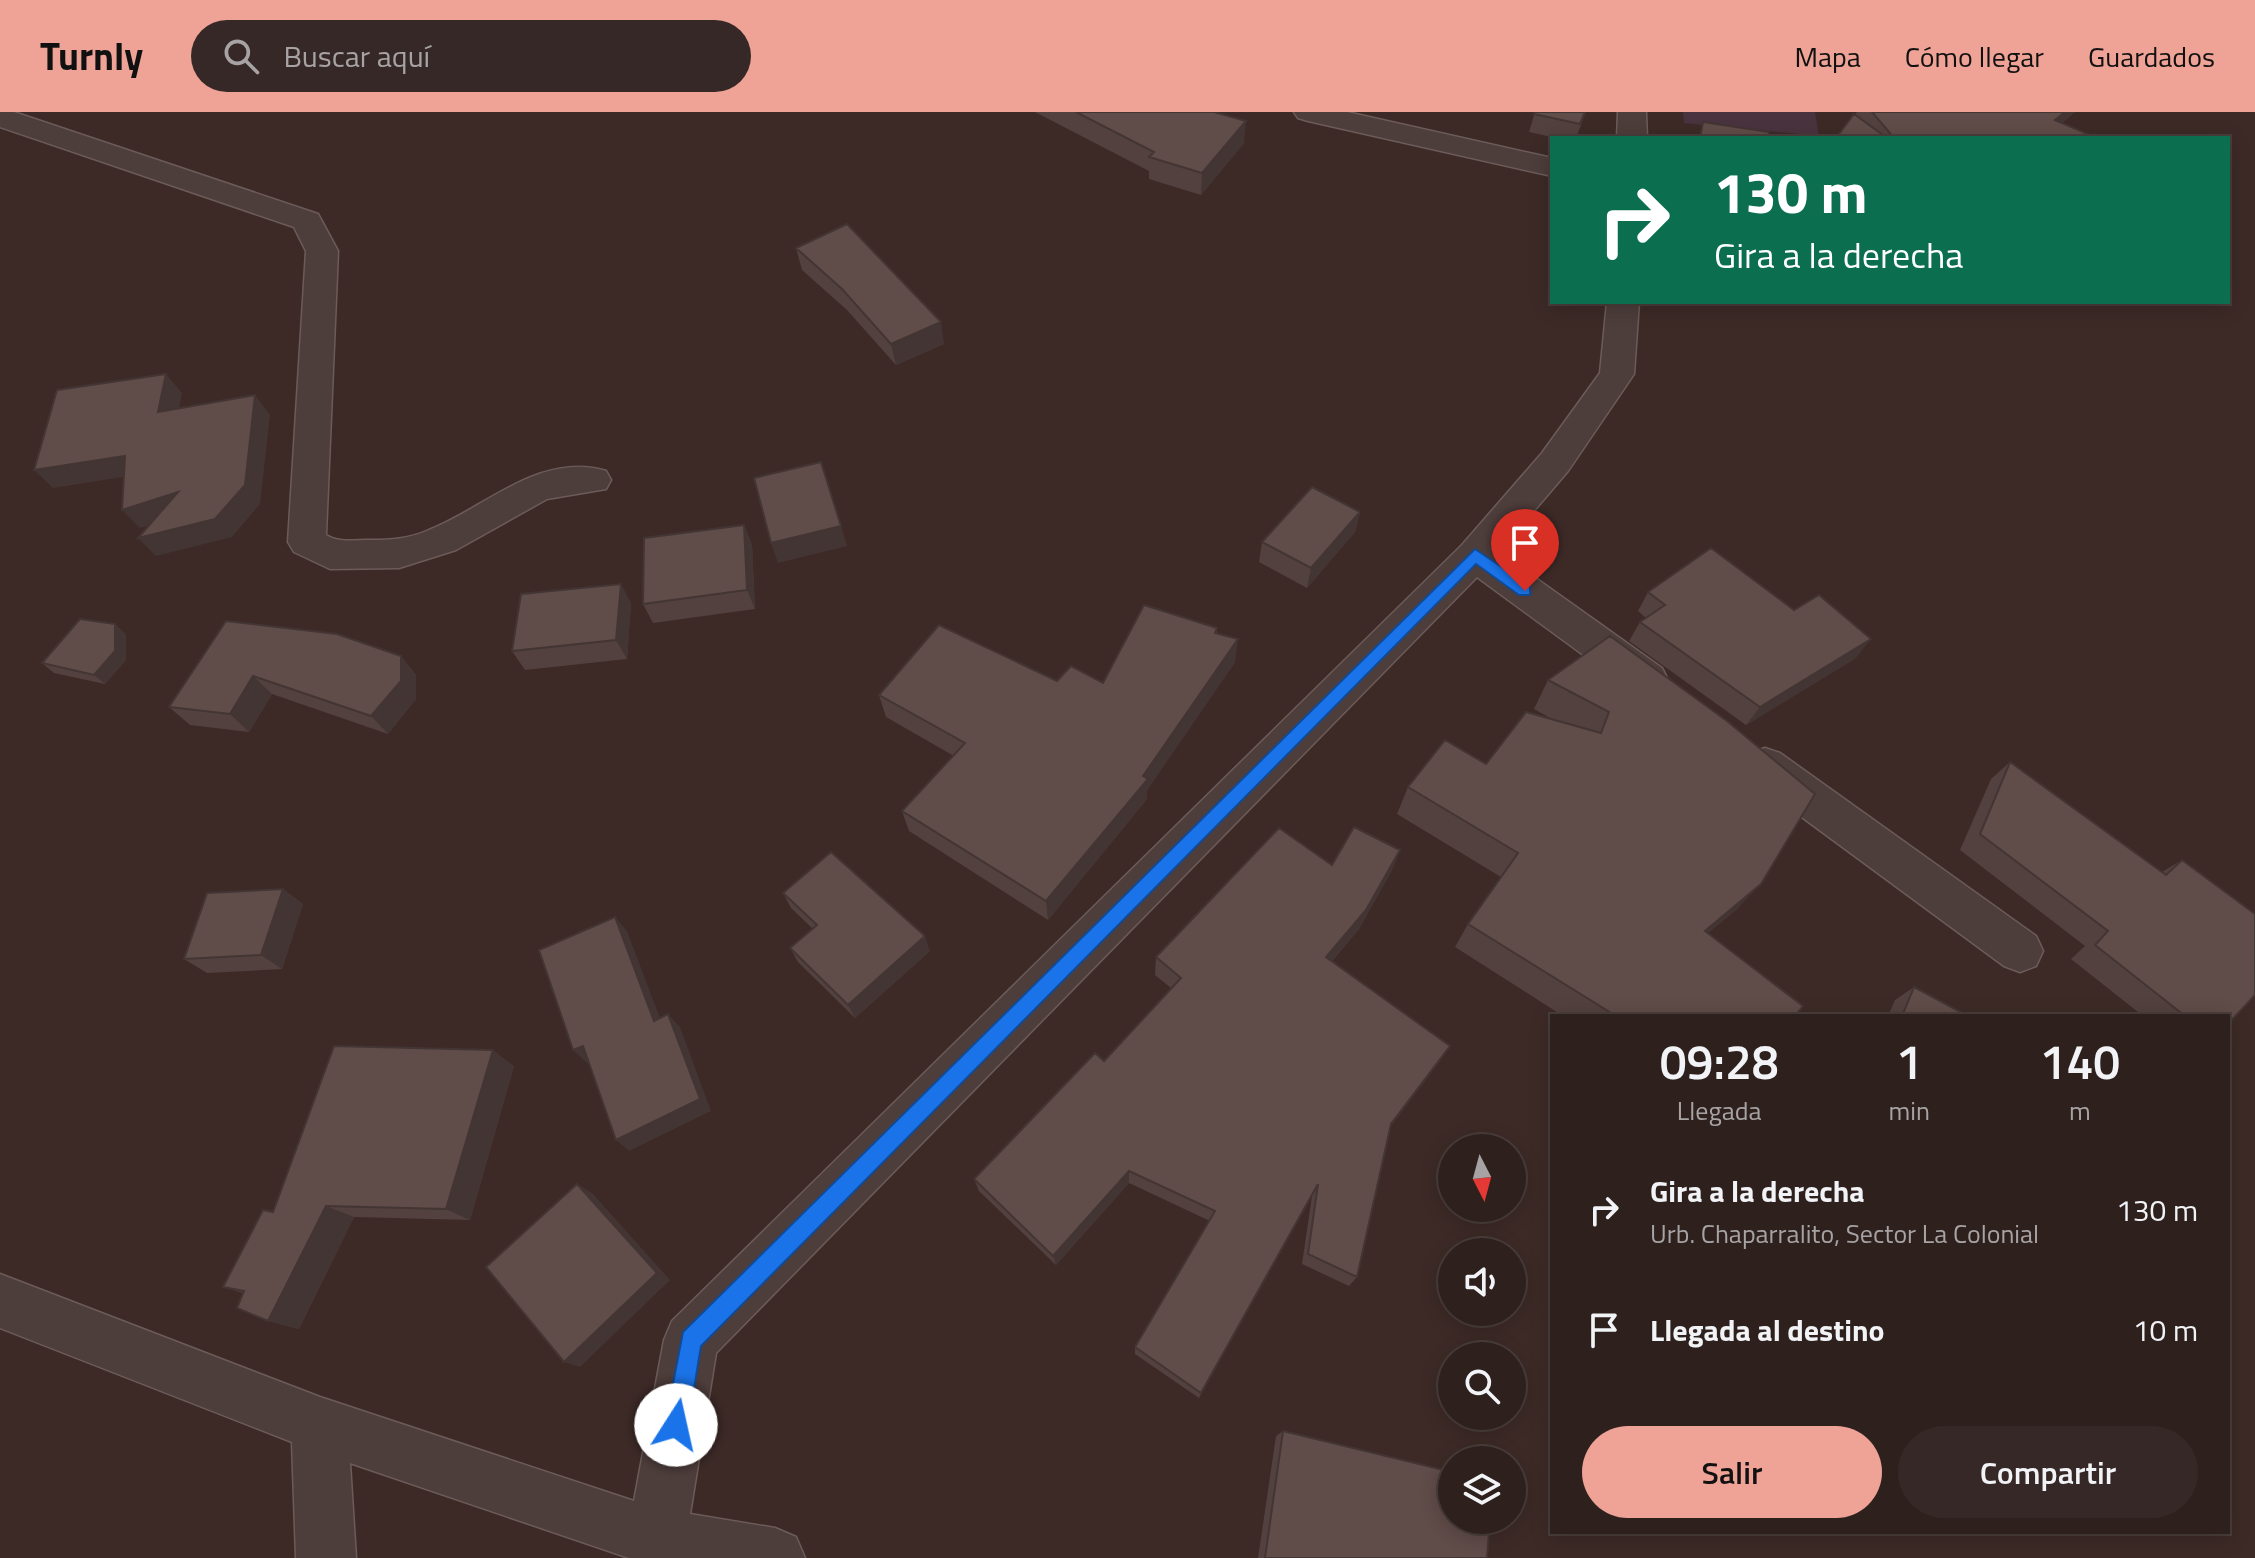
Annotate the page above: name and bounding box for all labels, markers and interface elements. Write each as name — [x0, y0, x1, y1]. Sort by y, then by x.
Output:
search box — [191, 20, 751, 92]
text: Turnly — [40, 27, 143, 85]
text: Buscar aquí — [283, 33, 430, 79]
icon: search — [219, 34, 263, 78]
text: Mapa — [1794, 35, 1861, 78]
text: Cómo llegar — [1905, 35, 2044, 78]
text: Guardados — [2088, 35, 2215, 78]
text: 130 m — [1714, 150, 1867, 235]
icon: right — [1582, 168, 1686, 272]
text: Gira a la derecha — [1714, 227, 1963, 282]
pin — [1491, 509, 1559, 591]
icon: arrive — [1503, 521, 1547, 565]
text: 09:28 — [1660, 1025, 1779, 1098]
text: 1 — [1896, 1025, 1923, 1098]
text: 140 — [2040, 1025, 2120, 1098]
text: Llegada — [1677, 1091, 1762, 1130]
text: min — [1888, 1091, 1930, 1130]
text: m — [2069, 1091, 2091, 1130]
north arrow — [1438, 1134, 1526, 1222]
map controls — [1438, 1134, 1526, 1534]
text: Gira a la derecha — [1650, 1168, 1865, 1214]
text: 130 m — [2116, 1187, 2198, 1233]
icon: right — [1582, 1188, 1626, 1232]
text: Urb. Chaparralito, Sector La Colonial — [1650, 1214, 2039, 1253]
button: sound — [1438, 1238, 1526, 1326]
text: Llegada al destino — [1650, 1307, 1884, 1353]
text: 10 m — [2133, 1307, 2198, 1353]
icon: arrive — [1582, 1308, 1626, 1352]
button: search — [1438, 1342, 1526, 1430]
position arrow — [634, 1383, 718, 1467]
button: Salir — [1582, 1426, 1882, 1518]
button: Compartir — [1898, 1426, 2198, 1518]
button: layers — [1438, 1446, 1526, 1534]

